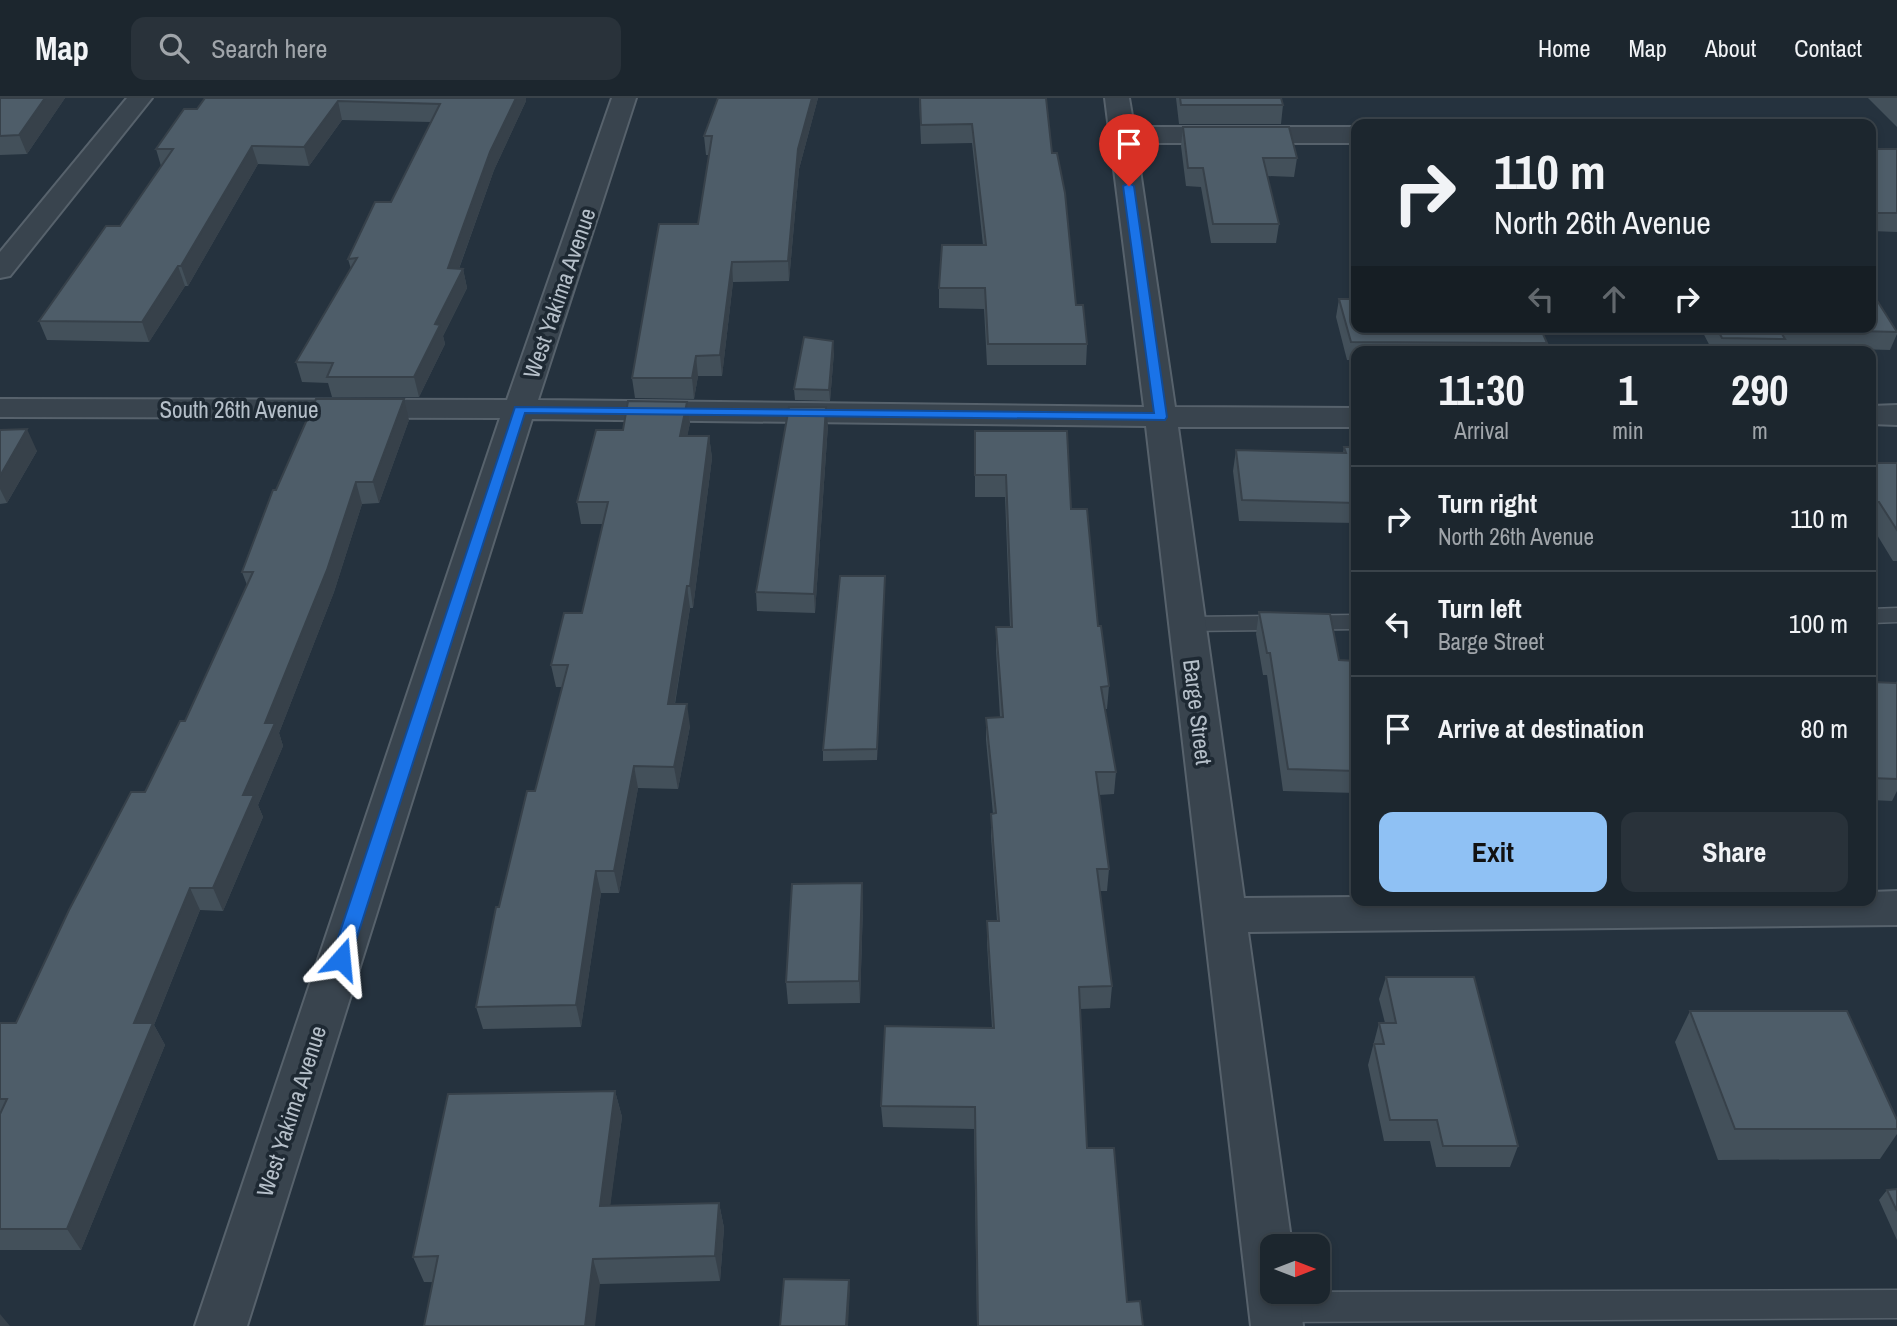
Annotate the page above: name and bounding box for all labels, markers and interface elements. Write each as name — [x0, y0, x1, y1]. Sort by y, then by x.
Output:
search box — [131, 17, 621, 80]
text: Map — [35, 26, 89, 70]
icon: search — [155, 29, 193, 67]
text: Search here — [211, 31, 327, 66]
text: Home — [1538, 32, 1590, 64]
text: Map — [1628, 32, 1667, 64]
text: About — [1705, 32, 1756, 64]
text: Contact — [1794, 32, 1862, 64]
pin — [1099, 114, 1159, 186]
icon: arrive — [1110, 125, 1148, 163]
text: 110 m — [1494, 138, 1606, 204]
icon: right — [1379, 147, 1470, 238]
text: North 26th Avenue — [1494, 201, 1711, 244]
street label: West Yakima Avenue — [515, 204, 603, 382]
icon: left — [1522, 280, 1560, 318]
icon: ahead — [1595, 280, 1633, 318]
icon: right — [1668, 280, 1706, 318]
text: 11:30 — [1438, 362, 1525, 418]
text: 1 — [1618, 362, 1637, 418]
text: 290 — [1731, 362, 1789, 418]
street label: South 26th Avenue — [159, 394, 319, 425]
text: Arrival — [1454, 415, 1509, 446]
text: min — [1612, 415, 1644, 446]
text: m — [1752, 415, 1768, 446]
text: Turn right — [1438, 486, 1537, 521]
icon: right — [1379, 500, 1417, 538]
text: 110 m — [1790, 501, 1848, 536]
text: North 26th Avenue — [1438, 521, 1594, 552]
text: Turn left — [1438, 591, 1522, 626]
icon: left — [1379, 605, 1417, 643]
text: 100 m — [1789, 606, 1848, 641]
text: Barge Street — [1438, 626, 1544, 657]
street label: Barge Street — [1176, 658, 1220, 766]
icon: arrive — [1379, 710, 1417, 748]
text: Arrive at destination — [1438, 711, 1644, 746]
text: 80 m — [1801, 711, 1848, 746]
button: Exit — [1379, 812, 1607, 892]
button: Share — [1621, 812, 1848, 892]
position arrow — [304, 922, 378, 996]
street label: West Yakima Avenue — [249, 1022, 333, 1200]
north arrow — [1260, 1234, 1330, 1304]
map controls — [1260, 1234, 1330, 1304]

